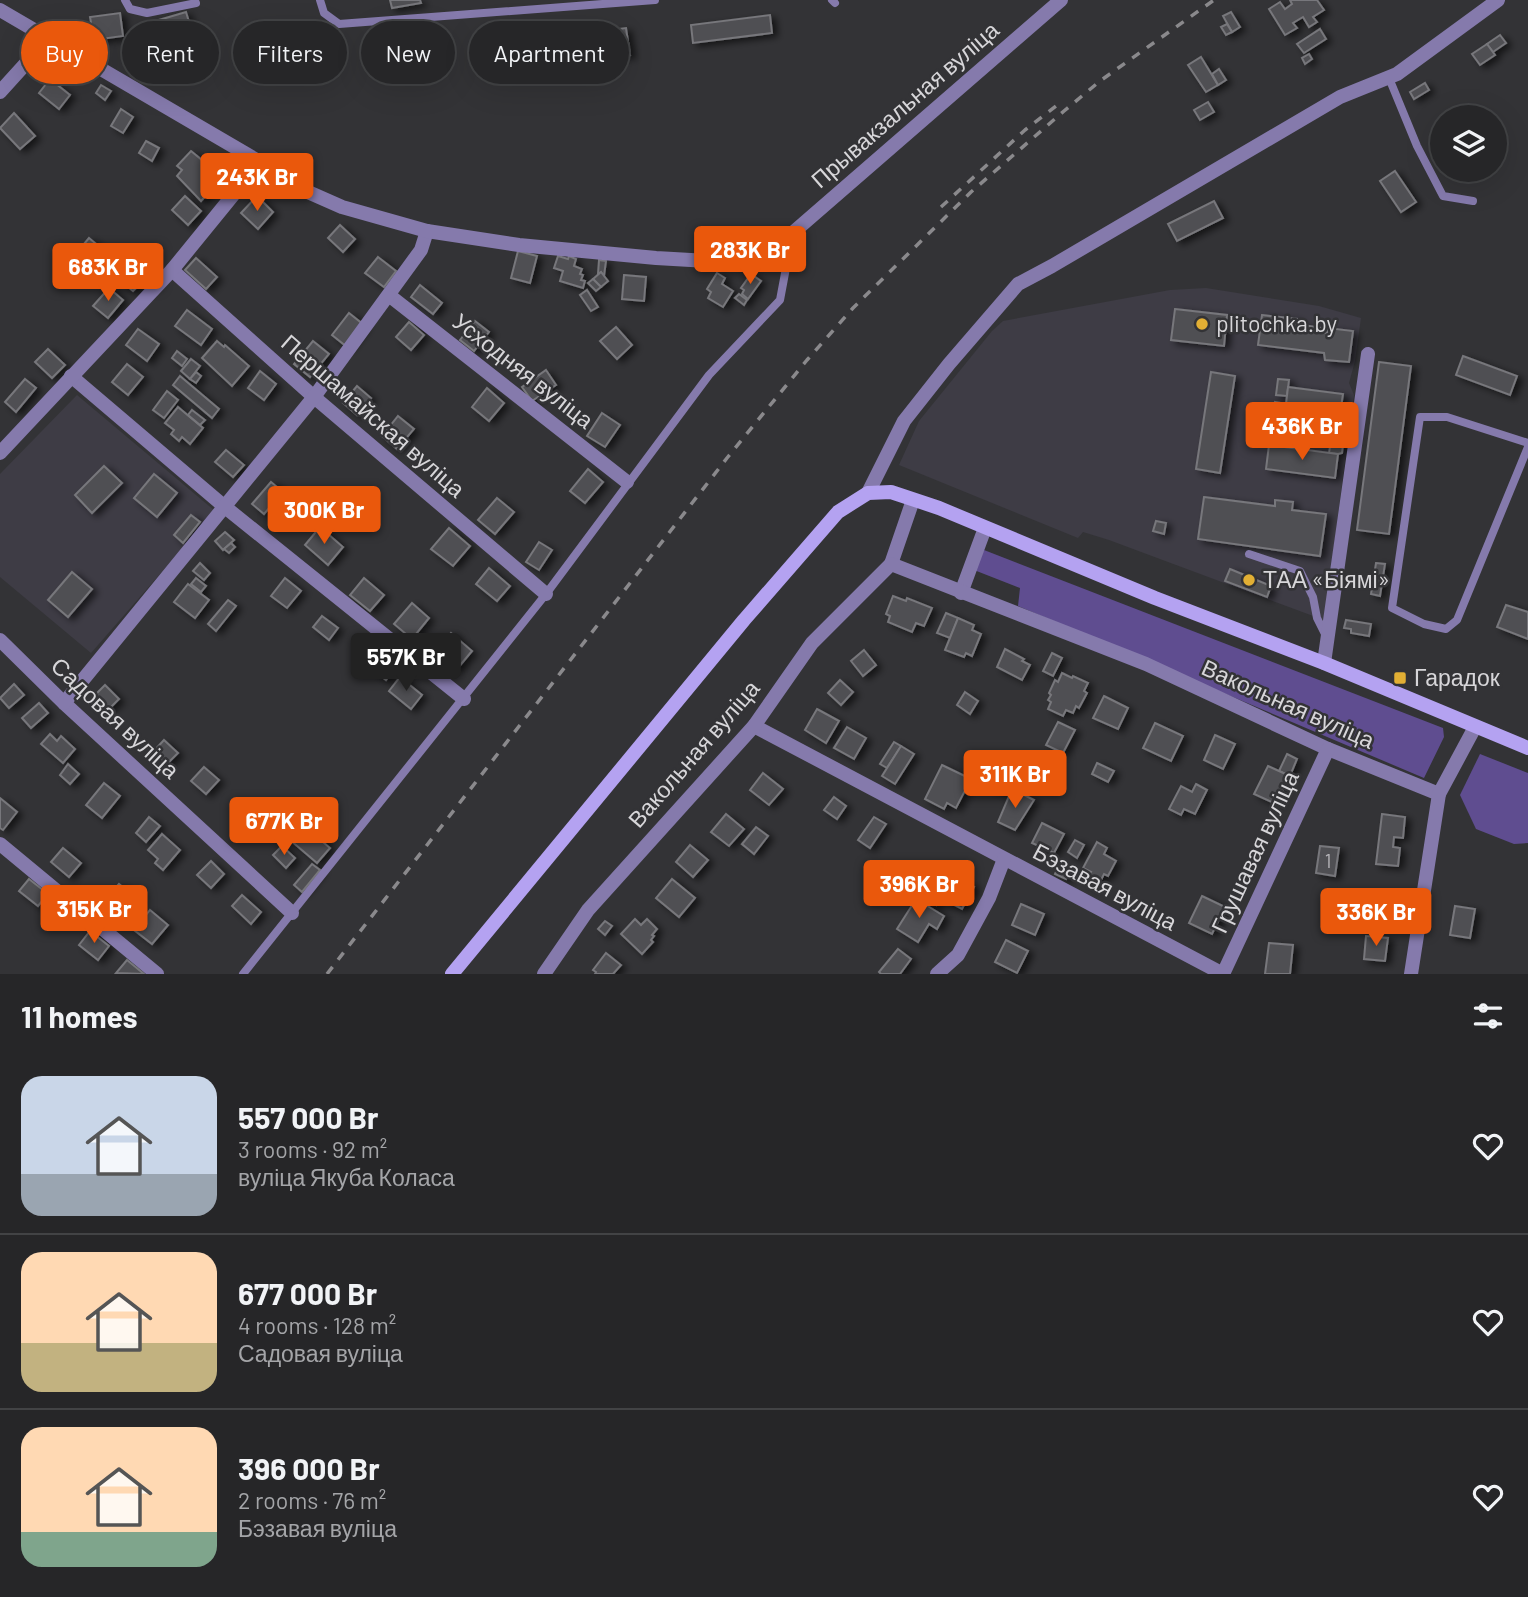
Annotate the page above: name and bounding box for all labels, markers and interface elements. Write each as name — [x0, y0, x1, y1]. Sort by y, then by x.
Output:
street label: Прывакзальная вуліца — [805, 15, 1004, 193]
chip: Buy — [21, 21, 108, 84]
chip: Rent — [122, 21, 219, 84]
chip: Filters — [233, 21, 347, 84]
chip: New — [361, 21, 455, 84]
chip: Apartment — [469, 21, 629, 84]
map controls — [1430, 105, 1507, 182]
button: layers — [1430, 105, 1507, 182]
pin: 243K Br — [192, 154, 322, 213]
text: 243K Br — [216, 162, 298, 190]
pin: 283K Br — [685, 226, 815, 286]
text: 283K Br — [710, 235, 790, 263]
pin: 683K Br — [43, 244, 173, 303]
text: 683K Br — [68, 252, 148, 280]
street label: Усходняя вуліца — [448, 307, 600, 434]
place label: plitochka.by — [1216, 309, 1338, 337]
marker: plitochka.by — [1194, 316, 1210, 332]
street label: Першамайская вуліца — [276, 328, 471, 503]
pin: 436K Br — [1237, 402, 1367, 462]
text: 436K Br — [1262, 411, 1342, 439]
pin: 300K Br — [259, 486, 389, 546]
text: 300K Br — [284, 495, 364, 523]
place label: ТАА «Біямі» — [1263, 565, 1390, 593]
marker: ТАА «Біямі» — [1241, 572, 1257, 588]
pin: 557K Br — [341, 634, 471, 693]
text: 557K Br — [367, 642, 445, 670]
street label: Садовая вуліца — [46, 651, 186, 784]
street label: Вакольная вуліца — [1198, 652, 1379, 754]
place label: Гарадок — [1414, 663, 1501, 691]
marker: Гарадок — [1392, 670, 1408, 686]
street label: Вакольная вуліца — [622, 674, 765, 833]
pin: 311K Br — [950, 750, 1080, 810]
text: 311K Br — [980, 759, 1050, 787]
street label: Грушавая вуліца — [1204, 766, 1304, 937]
pin: 677K Br — [219, 798, 349, 857]
text: 677K Br — [245, 806, 323, 834]
street label: Бэзавая вуліца — [1029, 836, 1182, 936]
house number: 1 — [1325, 849, 1331, 872]
pin: 396K Br — [854, 860, 984, 920]
text: 396K Br — [879, 869, 959, 897]
pin: 315K Br — [29, 886, 159, 945]
pin: 336K Br — [1311, 888, 1441, 948]
text: 315K Br — [57, 894, 131, 922]
text: 336K Br — [1336, 897, 1416, 925]
icon: filters — [1469, 997, 1507, 1035]
text: 11 homes — [21, 998, 138, 1034]
text: 557 000 Br — [238, 1099, 379, 1135]
icon: home — [77, 1104, 161, 1188]
icon: heart — [1469, 1127, 1507, 1165]
text: 3 rooms · 92 m² — [238, 1135, 387, 1163]
text: вуліца Якуба Коласа — [238, 1163, 455, 1191]
text: 677 000 Br — [238, 1275, 377, 1311]
icon: home — [77, 1280, 161, 1364]
icon: heart — [1469, 1303, 1507, 1341]
text: 4 rooms · 128 m² — [238, 1311, 396, 1339]
text: Садовая вуліца — [238, 1339, 403, 1367]
text: 396 000 Br — [238, 1450, 380, 1486]
icon: home — [77, 1455, 161, 1539]
icon: heart — [1469, 1478, 1507, 1516]
text: 2 rooms · 76 m² — [238, 1486, 386, 1514]
text: Бэзавая вуліца — [238, 1514, 397, 1542]

